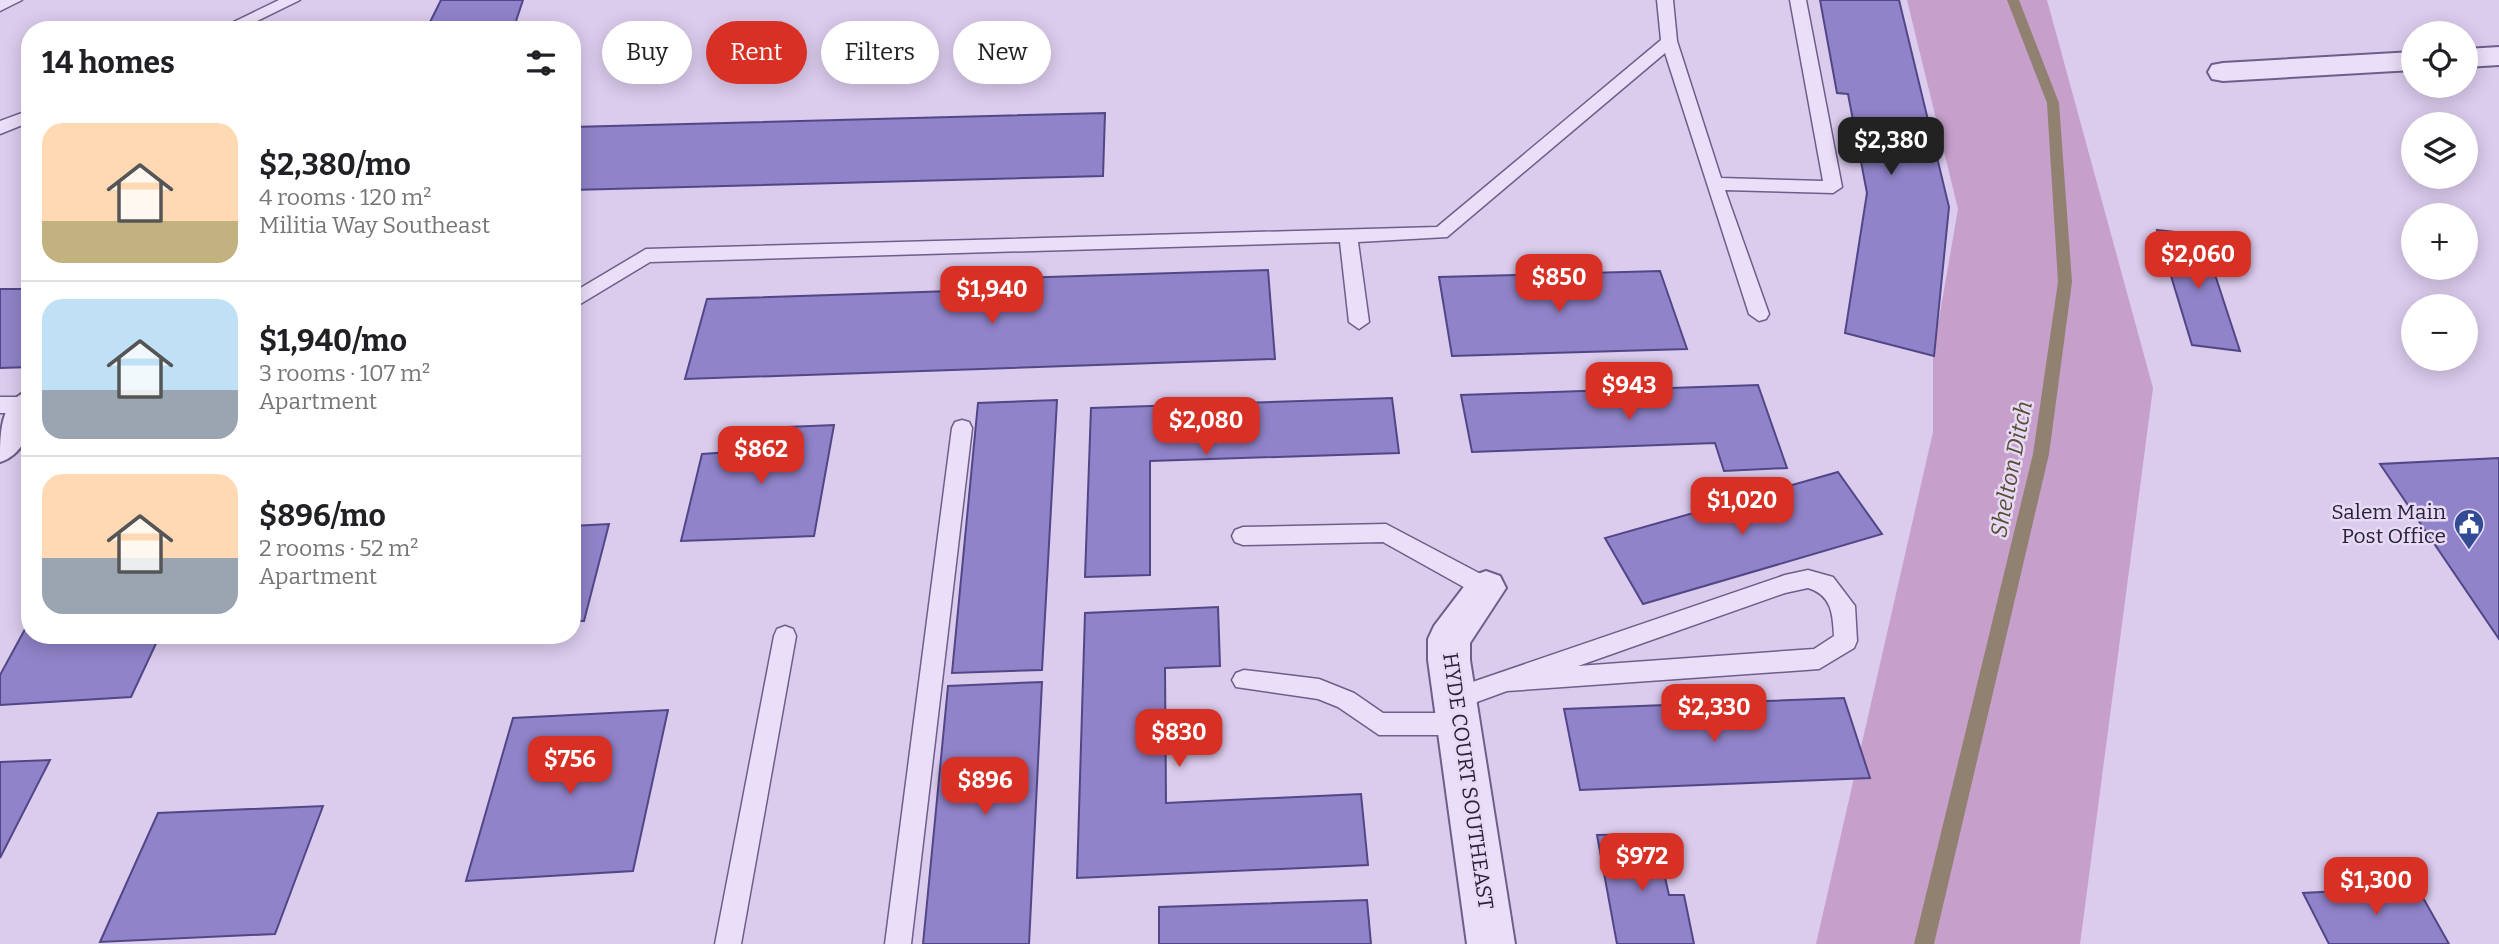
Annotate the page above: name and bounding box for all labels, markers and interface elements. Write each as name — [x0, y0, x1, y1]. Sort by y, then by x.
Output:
chip: Buy — [602, 21, 692, 84]
chip: Rent — [706, 21, 807, 84]
chip: Filters — [821, 21, 939, 84]
chip: New — [953, 21, 1051, 84]
map controls — [2401, 21, 2478, 371]
button: locate — [2401, 21, 2478, 98]
icon: filters — [522, 44, 560, 82]
text: 14 homes — [42, 45, 175, 81]
button: layers — [2401, 112, 2478, 189]
pin: $2,380 — [1834, 118, 1948, 177]
text: $2,380 — [1854, 126, 1928, 154]
text: $2,380/mo — [259, 147, 411, 183]
icon: home — [98, 151, 182, 235]
text: 4 rooms · 120 m² — [259, 183, 431, 211]
button: + — [2401, 203, 2478, 280]
text: Militia Way Southeast — [259, 211, 490, 239]
pin: $2,060 — [2141, 232, 2255, 291]
text: $2,060 — [2161, 240, 2235, 268]
pin: $850 — [1518, 254, 1600, 314]
text: $850 — [1532, 263, 1587, 291]
pin: $1,940 — [935, 266, 1049, 326]
text: $1,940 — [956, 275, 1028, 303]
button: − — [2401, 294, 2478, 371]
text: $1,940/mo — [259, 323, 407, 359]
icon: home — [98, 327, 182, 411]
text: 3 rooms · 107 m² — [259, 359, 430, 387]
pin: $943 — [1588, 362, 1670, 422]
text: $943 — [1602, 371, 1656, 399]
text: Apartment — [259, 387, 377, 415]
pin: $2,080 — [1149, 398, 1263, 457]
water label: Shelton Ditch — [1984, 398, 2038, 540]
text: $2,080 — [1169, 406, 1243, 434]
pin: $862 — [720, 426, 802, 486]
text: $862 — [734, 435, 788, 463]
pin: $1,020 — [1685, 477, 1799, 537]
text: $1,020 — [1707, 486, 1777, 514]
text: $896/mo — [259, 498, 386, 534]
place label: Salem Main Post Office — [2331, 499, 2446, 549]
icon: home — [98, 502, 182, 586]
public building icon: Salem Main Post Office — [2452, 507, 2486, 551]
text: 2 rooms · 52 m² — [259, 534, 418, 562]
text: Apartment — [259, 562, 377, 590]
street label: HYDE COURT SOUTHEAST — [1437, 651, 1499, 911]
pin: $2,330 — [1657, 684, 1771, 744]
text: $2,330 — [1677, 693, 1751, 721]
pin: $830 — [1138, 710, 1220, 769]
text: $830 — [1151, 718, 1207, 746]
pin: $756 — [529, 736, 611, 796]
text: $756 — [544, 745, 596, 773]
pin: $896 — [944, 758, 1026, 817]
text: $896 — [958, 766, 1013, 794]
pin: $972 — [1601, 834, 1683, 893]
text: $972 — [1616, 842, 1668, 870]
pin: $1,300 — [2319, 858, 2433, 917]
text: $1,300 — [2340, 866, 2412, 894]

